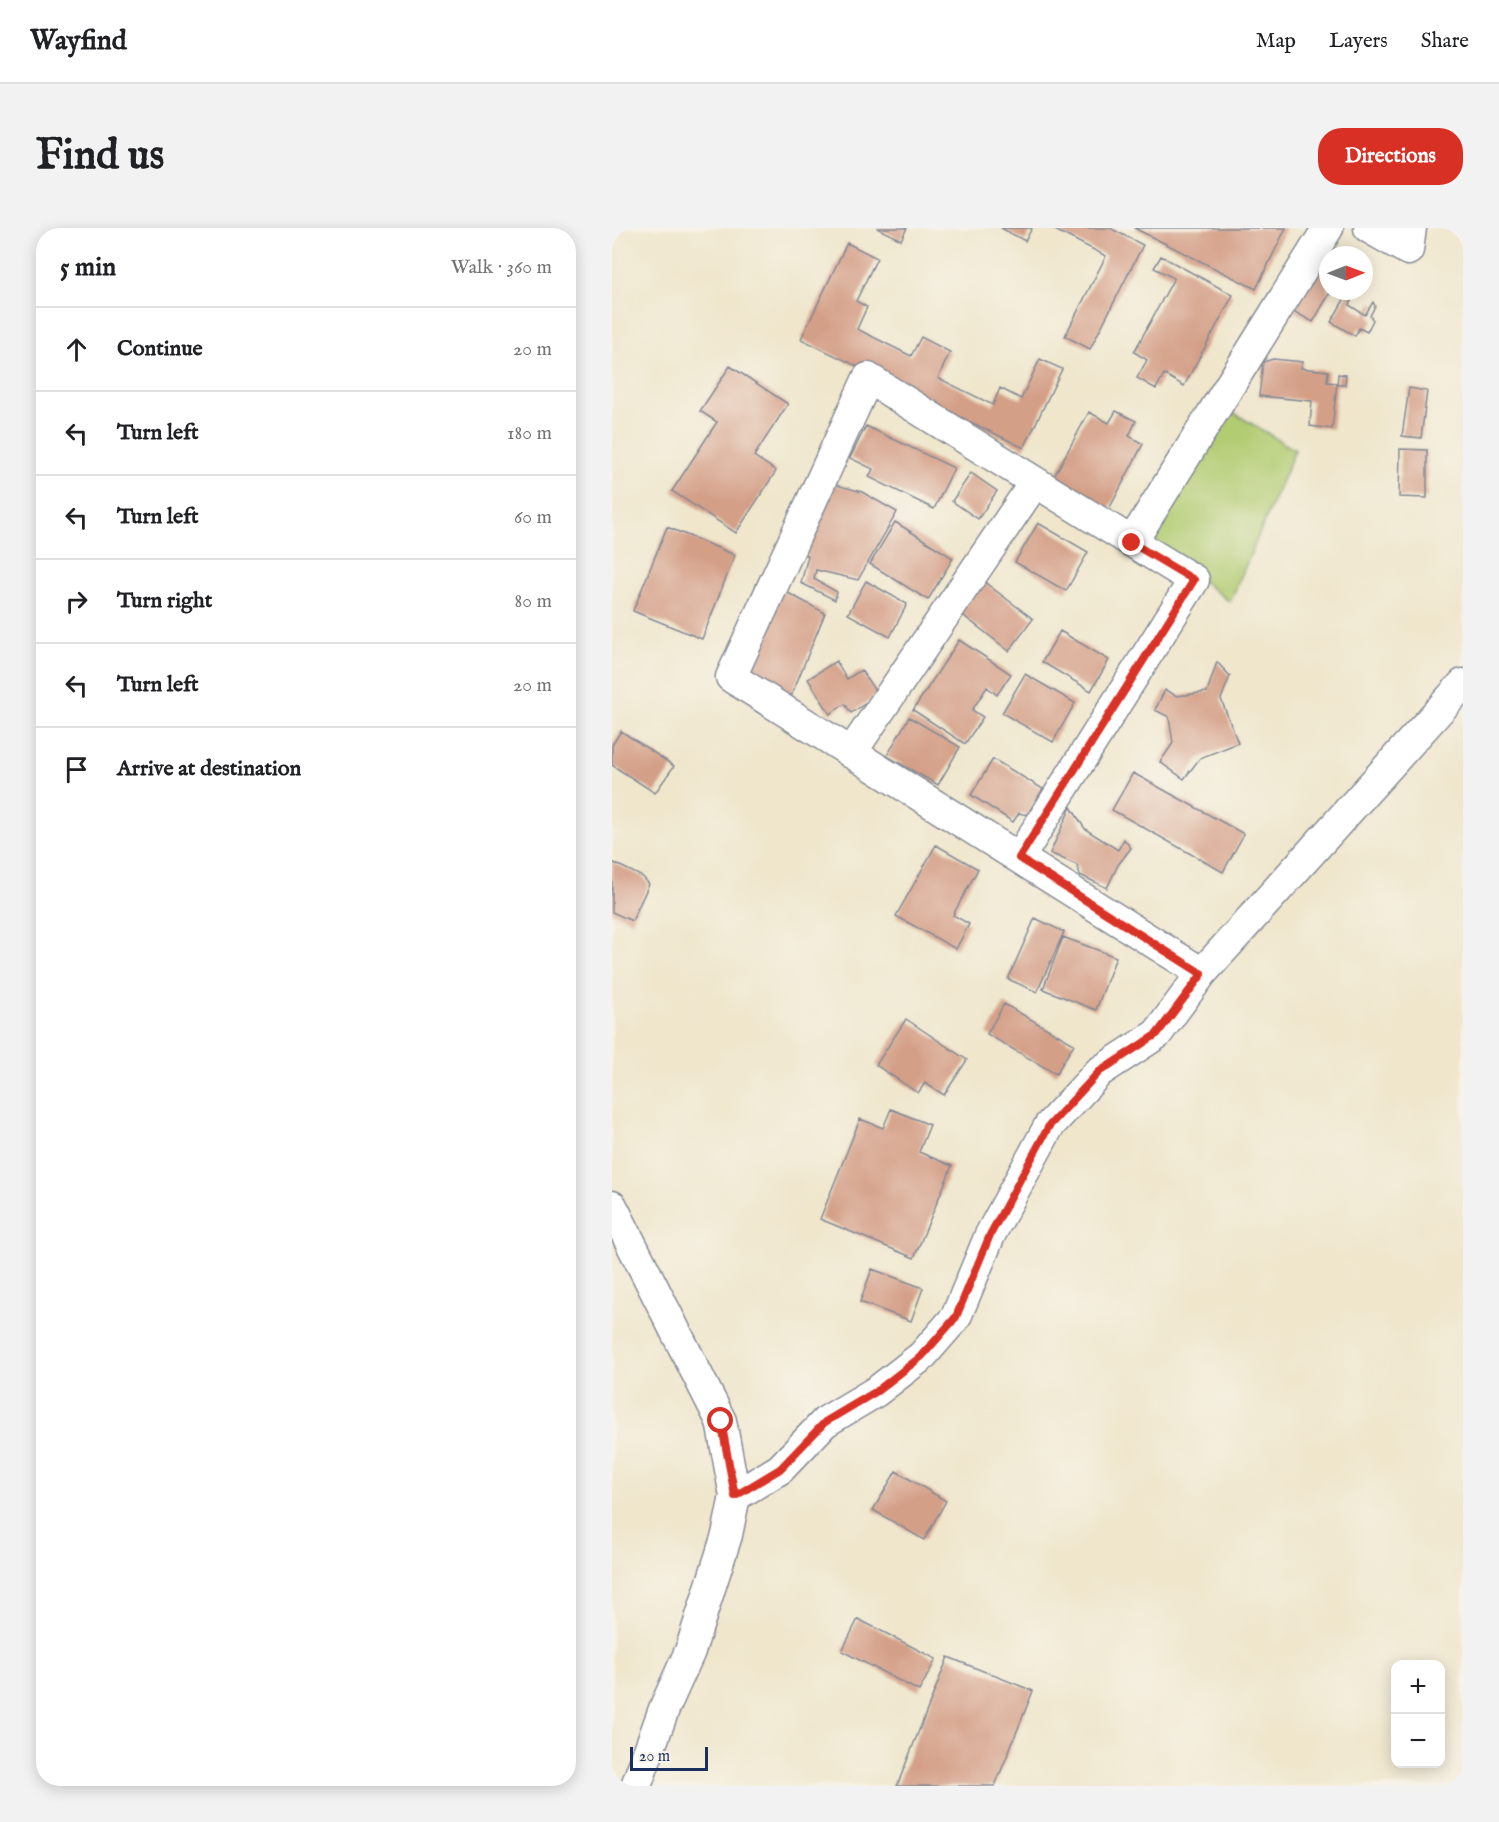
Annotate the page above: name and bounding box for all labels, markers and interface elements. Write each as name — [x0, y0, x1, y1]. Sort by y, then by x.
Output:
text: Wayfind — [30, 24, 127, 59]
text: Map — [1256, 28, 1296, 55]
text: Layers — [1329, 28, 1388, 55]
text: Share — [1421, 28, 1469, 55]
button: Directions — [1318, 128, 1463, 185]
text: Find us — [36, 130, 164, 183]
north arrow — [1319, 246, 1373, 300]
text: 5 min — [60, 251, 116, 284]
text: Walk · 360 m — [451, 255, 552, 280]
icon: ahead — [60, 333, 93, 366]
text: Continue — [117, 335, 203, 363]
text: 20 m — [513, 337, 552, 362]
icon: left — [60, 417, 93, 450]
text: Turn left — [117, 419, 199, 447]
text: 180 m — [507, 421, 552, 446]
icon: left — [60, 501, 93, 534]
text: Turn left — [117, 503, 199, 531]
text: 60 m — [514, 505, 552, 530]
route end — [1118, 529, 1144, 555]
icon: right — [60, 585, 93, 618]
text: Turn right — [117, 587, 212, 615]
text: 80 m — [515, 589, 552, 614]
icon: left — [60, 669, 93, 702]
text: Turn left — [117, 671, 199, 699]
text: 20 m — [513, 673, 552, 698]
icon: arrive — [60, 753, 93, 786]
text: Arrive at destination — [117, 755, 301, 783]
route start — [707, 1407, 733, 1433]
map controls — [1391, 1660, 1445, 1768]
button: + — [1391, 1660, 1445, 1714]
button: − — [1391, 1714, 1445, 1768]
scale bar — [630, 1744, 708, 1772]
text: 20 m — [639, 1747, 670, 1767]

